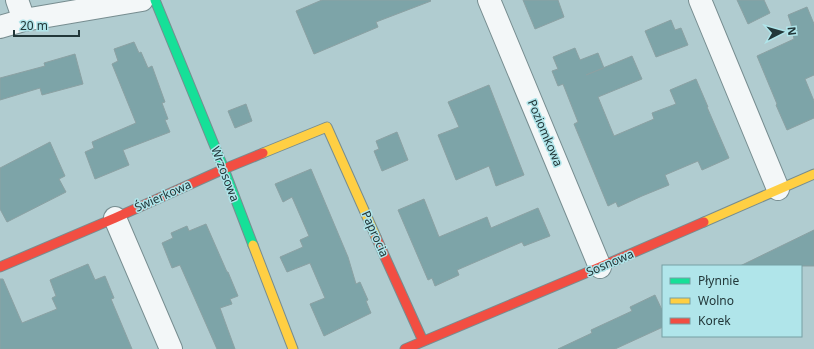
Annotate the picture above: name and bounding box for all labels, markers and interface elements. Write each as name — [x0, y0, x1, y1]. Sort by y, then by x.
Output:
scale bar — [14, 12, 79, 38]
north arrow — [762, 12, 802, 52]
text: 20 m — [20, 17, 48, 34]
text: N — [785, 26, 800, 36]
street label: Poziomkowa — [524, 97, 567, 169]
street label: Wrzosowa — [207, 144, 244, 204]
street label: Świerkowa — [132, 175, 194, 216]
street label: Paprocia — [358, 208, 393, 260]
street label: Sosnowa — [583, 245, 636, 280]
legend — [662, 265, 802, 337]
text: Płynnie — [698, 272, 739, 289]
text: Wolno — [698, 292, 734, 309]
text: Korek — [698, 312, 731, 329]

